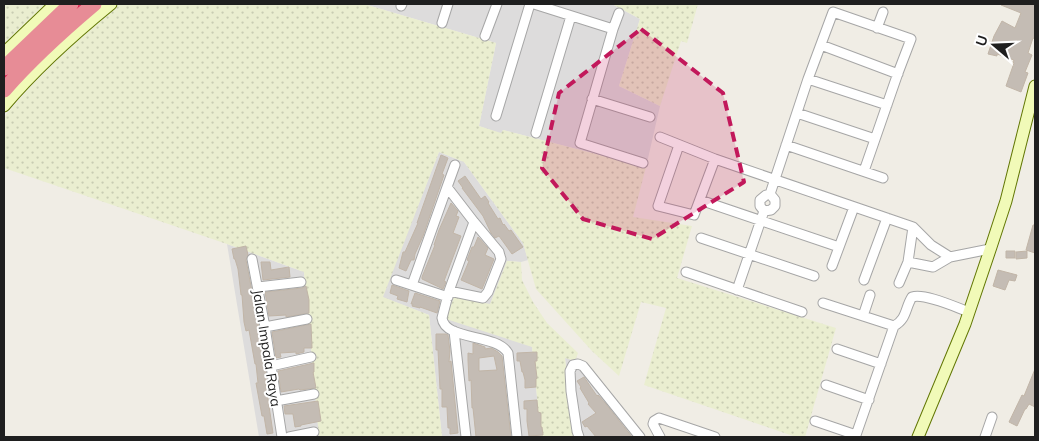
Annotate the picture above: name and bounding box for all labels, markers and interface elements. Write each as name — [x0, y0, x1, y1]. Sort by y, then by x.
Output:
north arrow — [969, 20, 1019, 70]
text: U — [972, 33, 992, 49]
street label: Jalan Impala Raya — [249, 288, 285, 408]

